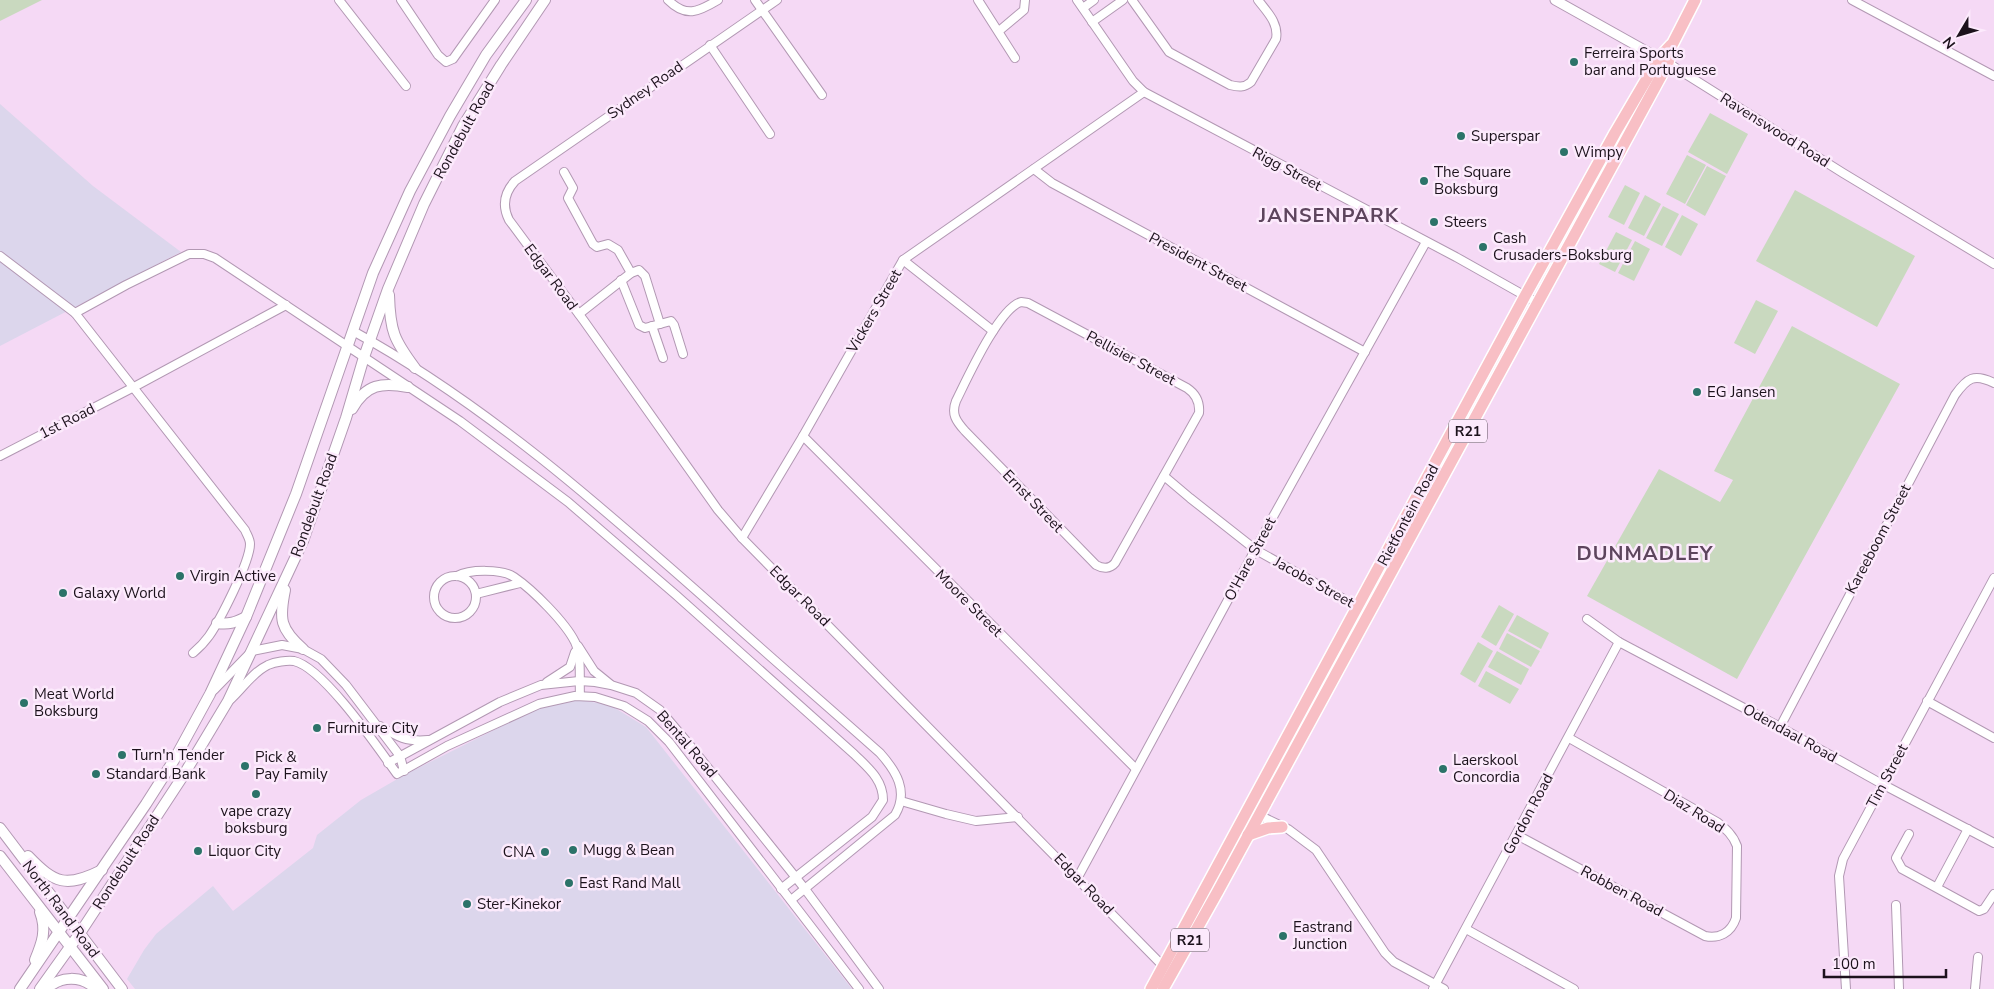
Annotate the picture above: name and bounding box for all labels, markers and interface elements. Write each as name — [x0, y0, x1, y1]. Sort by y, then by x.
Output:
north arrow — [1934, 10, 1984, 60]
text: N — [1938, 33, 1960, 53]
place label: Ferreira Sports bar and Portuguese — [1584, 43, 1716, 80]
street label: Sydney Road — [603, 56, 687, 124]
marker: Ferreira Sports bar and Portuguese — [1568, 56, 1580, 68]
street label: Rondebult Road — [429, 78, 499, 182]
street label: Ravenswood Road — [1716, 88, 1834, 172]
place label: Superspar — [1471, 126, 1541, 146]
marker: Superspar — [1455, 130, 1467, 142]
street label: Rigg Street — [1249, 142, 1326, 196]
place label: Wimpy — [1574, 142, 1623, 162]
marker: Wimpy — [1558, 146, 1570, 158]
place label: The Square Boksburg — [1434, 162, 1511, 199]
marker: The Square Boksburg — [1418, 175, 1430, 187]
district label: JANSENPARK — [1258, 202, 1399, 229]
place label: Steers — [1444, 212, 1487, 232]
marker: Steers — [1428, 216, 1440, 228]
street label: President Street — [1145, 228, 1251, 297]
place label: Cash Crusaders-Boksburg — [1493, 228, 1632, 265]
street label: Edgar Road — [519, 240, 583, 314]
marker: Cash Crusaders-Boksburg — [1477, 241, 1489, 253]
street label: Vickers Street — [842, 265, 906, 357]
street label: Pellisier Street — [1083, 326, 1180, 390]
place label: EG Jansen — [1707, 382, 1776, 402]
marker: EG Jansen — [1691, 386, 1703, 398]
street label: 1st Road — [36, 398, 98, 444]
road number: R21 — [1449, 420, 1487, 442]
street label: Rondebult Road — [286, 450, 342, 560]
street label: Rietfontein Road — [1373, 461, 1443, 569]
street label: Ernst Street — [998, 465, 1068, 537]
street label: Kareeboom Street — [1841, 480, 1916, 597]
street label: O'Hare Street — [1220, 513, 1281, 604]
district label: DUNMADLEY — [1577, 540, 1713, 567]
street label: Jacobs Street — [1269, 551, 1358, 613]
street label: Edgar Road — [765, 561, 835, 631]
street label: Moore Street — [931, 565, 1008, 642]
place label: Virgin Active — [189, 566, 276, 586]
marker: Virgin Active — [174, 570, 186, 582]
place label: Galaxy World — [73, 583, 166, 603]
marker: Galaxy World — [57, 587, 69, 599]
place label: Meat World Boksburg — [34, 684, 114, 721]
marker: Meat World Boksburg — [18, 697, 30, 709]
street label: Odendaal Road — [1739, 699, 1841, 767]
street label: Bental Road — [652, 706, 722, 782]
place label: Furniture City — [327, 718, 419, 738]
marker: Furniture City — [311, 722, 323, 734]
street label: Tim Street — [1862, 740, 1913, 812]
place label: Turn'n Tender — [132, 745, 225, 765]
place label: Pick & Pay Family — [255, 747, 328, 784]
marker: Turn'n Tender — [116, 749, 128, 761]
place label: Laerskool Concordia — [1453, 750, 1520, 787]
marker: Pick & Pay Family — [239, 760, 251, 772]
marker: Laerskool Concordia — [1437, 763, 1449, 775]
place label: Standard Bank — [106, 764, 206, 784]
marker: Standard Bank — [90, 768, 102, 780]
street label: Gordon Road — [1498, 770, 1558, 858]
street label: Diaz Road — [1660, 784, 1728, 838]
marker: vape crazy boksburg — [250, 788, 262, 800]
place label: vape crazy boksburg — [221, 801, 292, 838]
street label: Rondebult Road — [88, 811, 164, 913]
place label: Mugg & Bean — [583, 840, 675, 860]
place label: Liquor City — [208, 841, 281, 861]
place label: CNA — [503, 842, 535, 862]
marker: Mugg & Bean — [567, 844, 579, 856]
marker: Liquor City — [192, 845, 204, 857]
marker: CNA — [539, 846, 551, 858]
street label: Edgar Road — [1050, 849, 1118, 919]
street label: North Rand Road — [18, 856, 104, 962]
street label: Robben Road — [1577, 861, 1667, 921]
place label: East Rand Mall — [579, 873, 681, 893]
marker: East Rand Mall — [563, 877, 575, 889]
place label: Ster-Kinekor — [477, 894, 562, 914]
marker: Ster-Kinekor — [461, 898, 473, 910]
place label: Eastrand Junction — [1292, 917, 1352, 954]
road number: R21 — [1171, 928, 1209, 952]
marker: Eastrand Junction — [1277, 930, 1289, 942]
scale bar — [1824, 946, 1946, 978]
text: 100 m — [1832, 954, 1876, 974]

